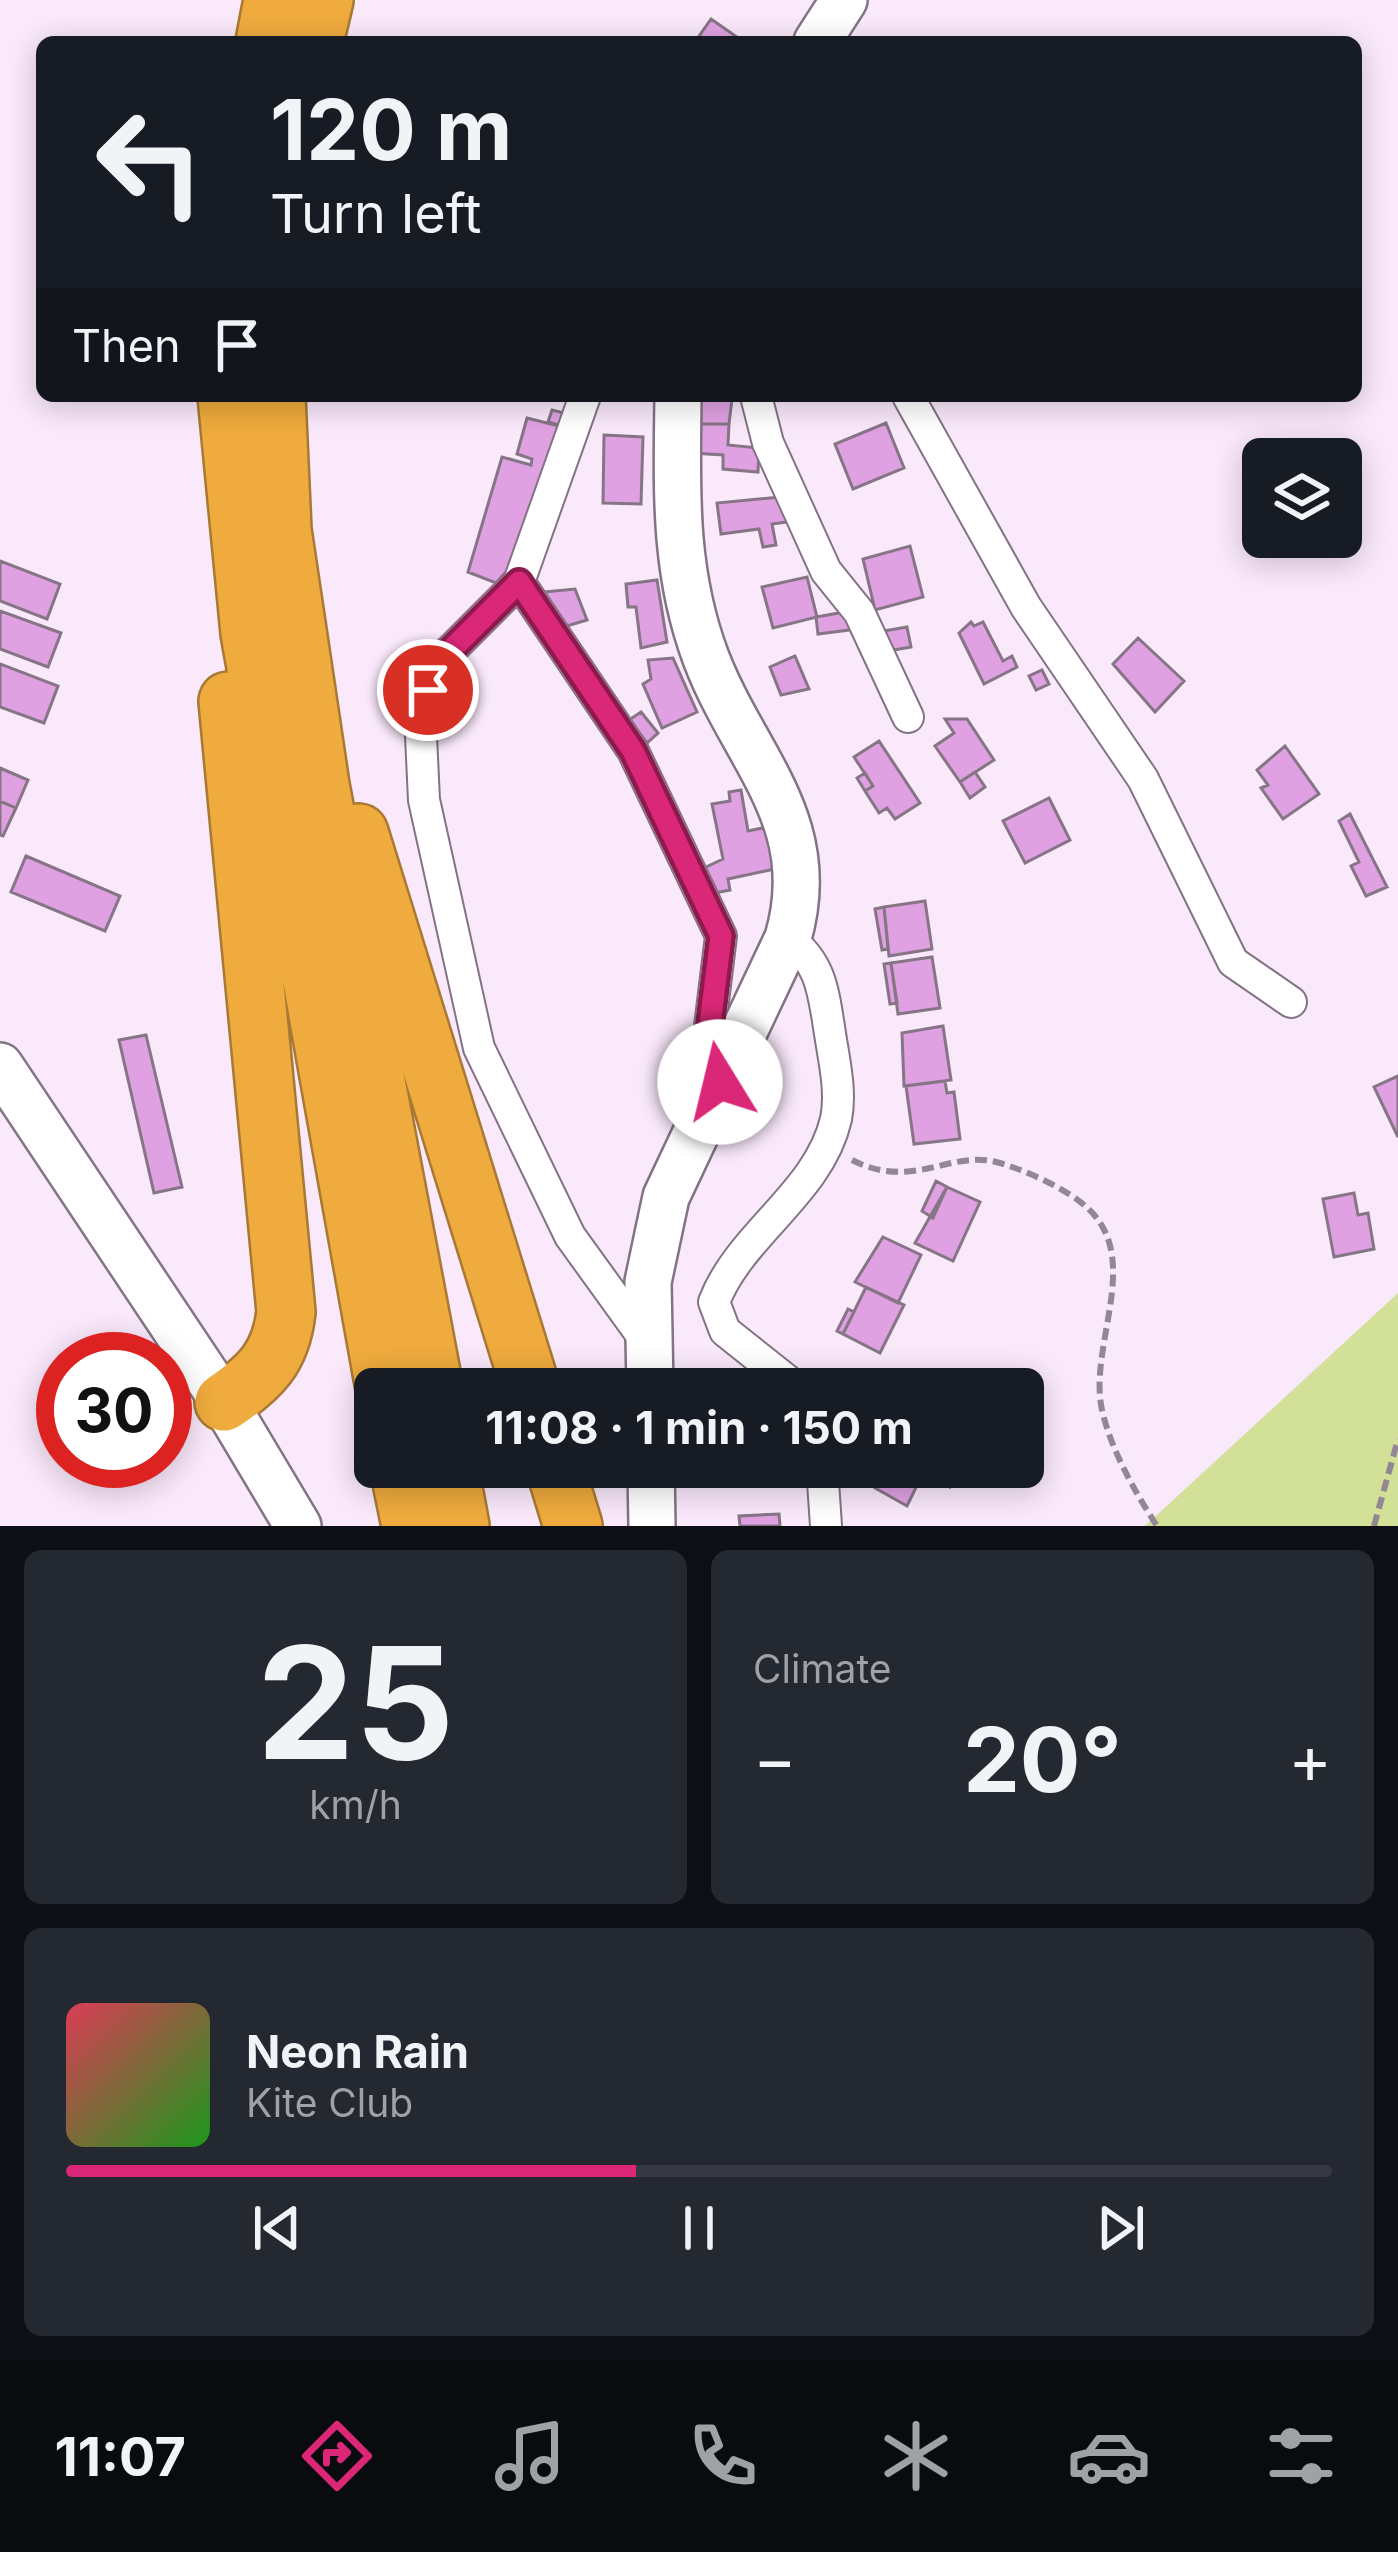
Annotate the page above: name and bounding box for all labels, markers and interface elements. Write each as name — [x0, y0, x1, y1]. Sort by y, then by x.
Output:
text: 120 m — [270, 79, 512, 180]
icon: left — [72, 84, 228, 240]
text: Turn left — [270, 181, 481, 246]
icon: arrive — [204, 312, 270, 378]
text: Then — [72, 318, 180, 373]
map controls — [1242, 438, 1362, 558]
button: layers — [1242, 438, 1362, 558]
pin — [377, 639, 479, 741]
icon: arrive — [395, 657, 461, 723]
position arrow — [657, 1019, 783, 1145]
speed limit sign: 30 — [36, 1332, 192, 1488]
text: 11:08 · 1 min · 150 m — [485, 1400, 913, 1455]
text: 25 — [257, 1608, 454, 1797]
text: Climate — [753, 1645, 892, 1692]
text: 20° — [963, 1705, 1122, 1814]
text: − — [753, 1719, 797, 1799]
text: + — [1288, 1719, 1332, 1799]
text: km/h — [309, 1781, 402, 1828]
text: Neon Rain — [246, 2024, 469, 2079]
text: Kite Club — [246, 2079, 413, 2126]
icon: previous — [244, 2195, 310, 2261]
icon: pause — [666, 2195, 732, 2261]
icon: next — [1088, 2195, 1154, 2261]
icon: directions — [295, 2414, 379, 2498]
icon: music — [488, 2414, 572, 2498]
icon: phone — [681, 2414, 765, 2498]
icon: climate — [874, 2414, 958, 2498]
icon: car — [1067, 2414, 1151, 2498]
icon: filters — [1259, 2414, 1343, 2498]
text: 11:07 — [54, 2424, 186, 2489]

